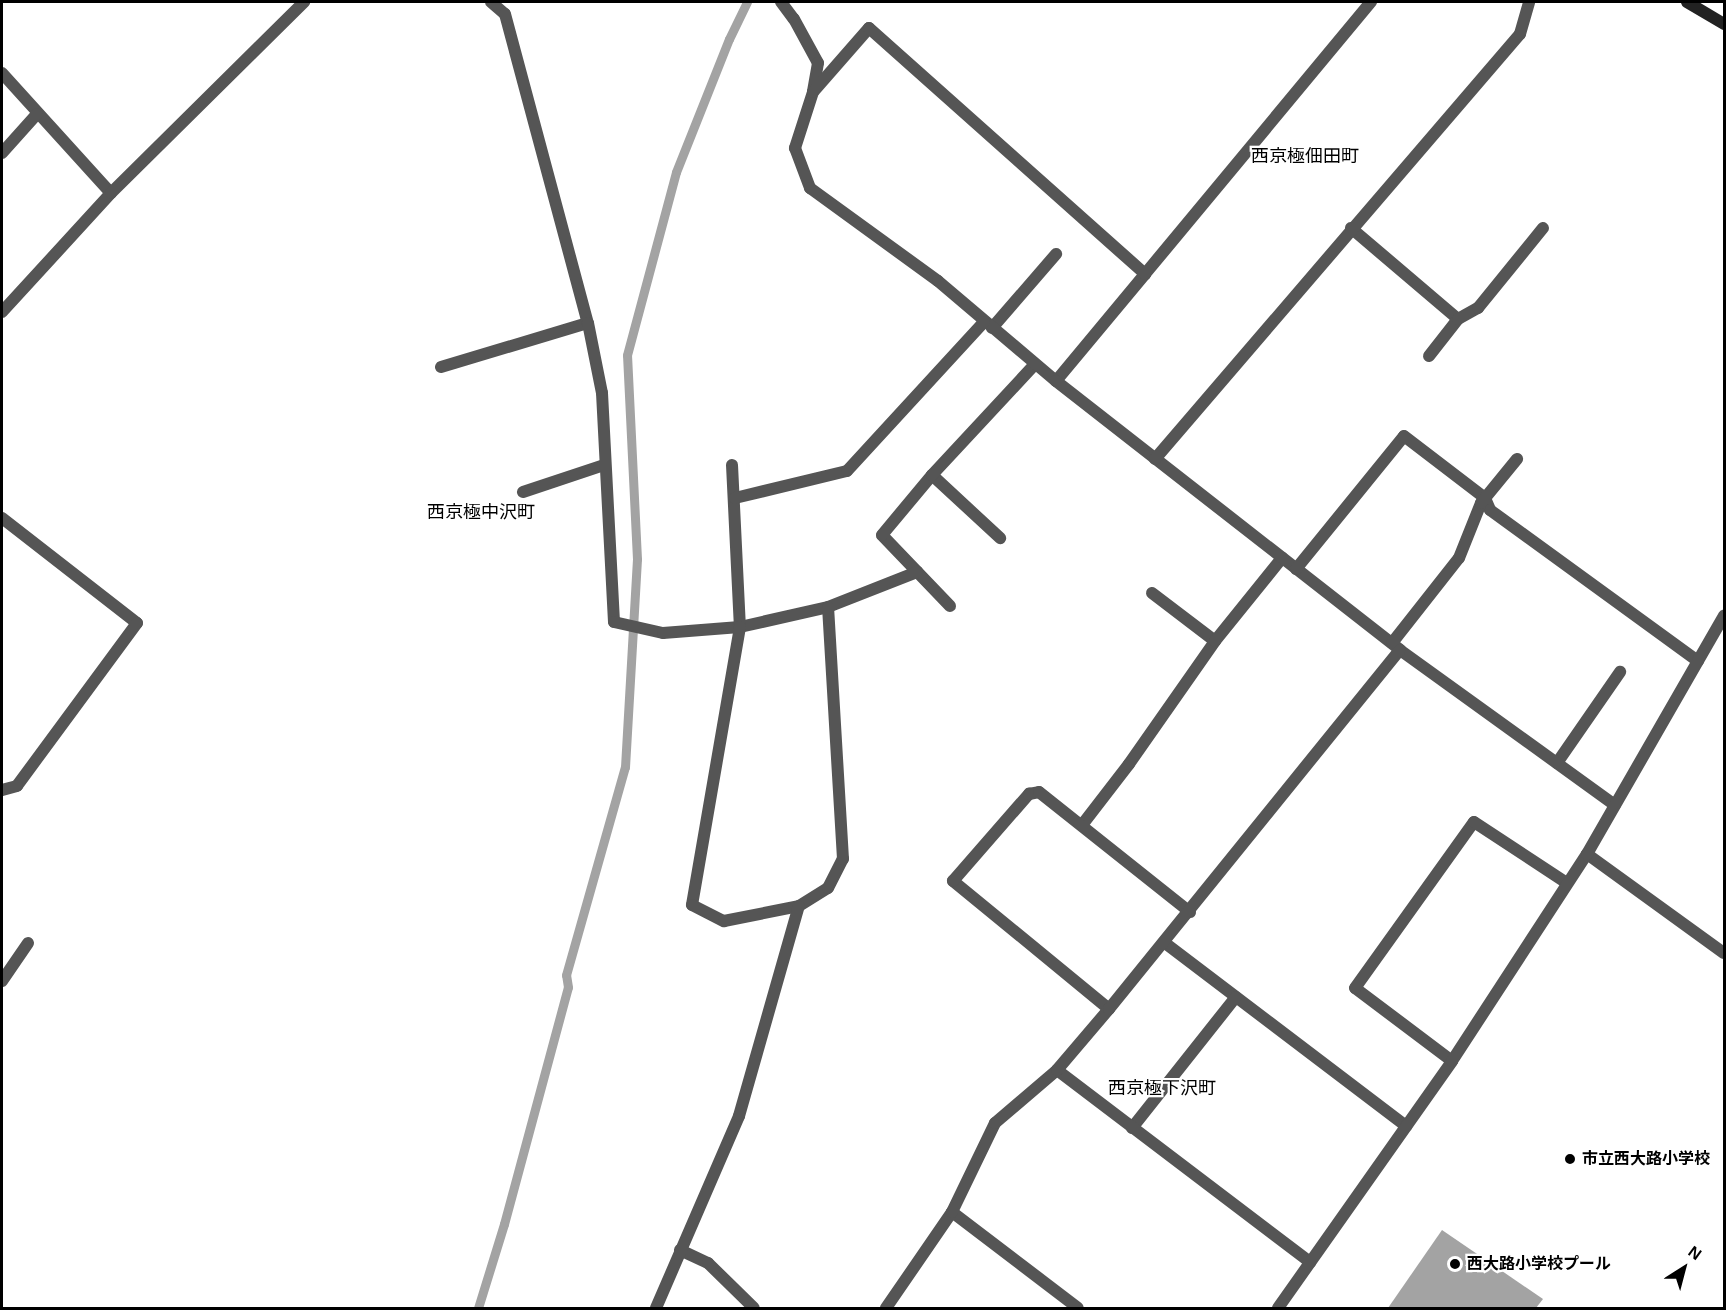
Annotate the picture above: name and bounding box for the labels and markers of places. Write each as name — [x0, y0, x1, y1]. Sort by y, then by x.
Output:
place label: 市立西大路小学校 — [1582, 1149, 1710, 1169]
marker: 市立西大路小学校 — [1563, 1152, 1577, 1166]
place label: 西大路小学校プール — [1467, 1254, 1611, 1274]
marker: 西大路小学校プール — [1448, 1257, 1462, 1271]

